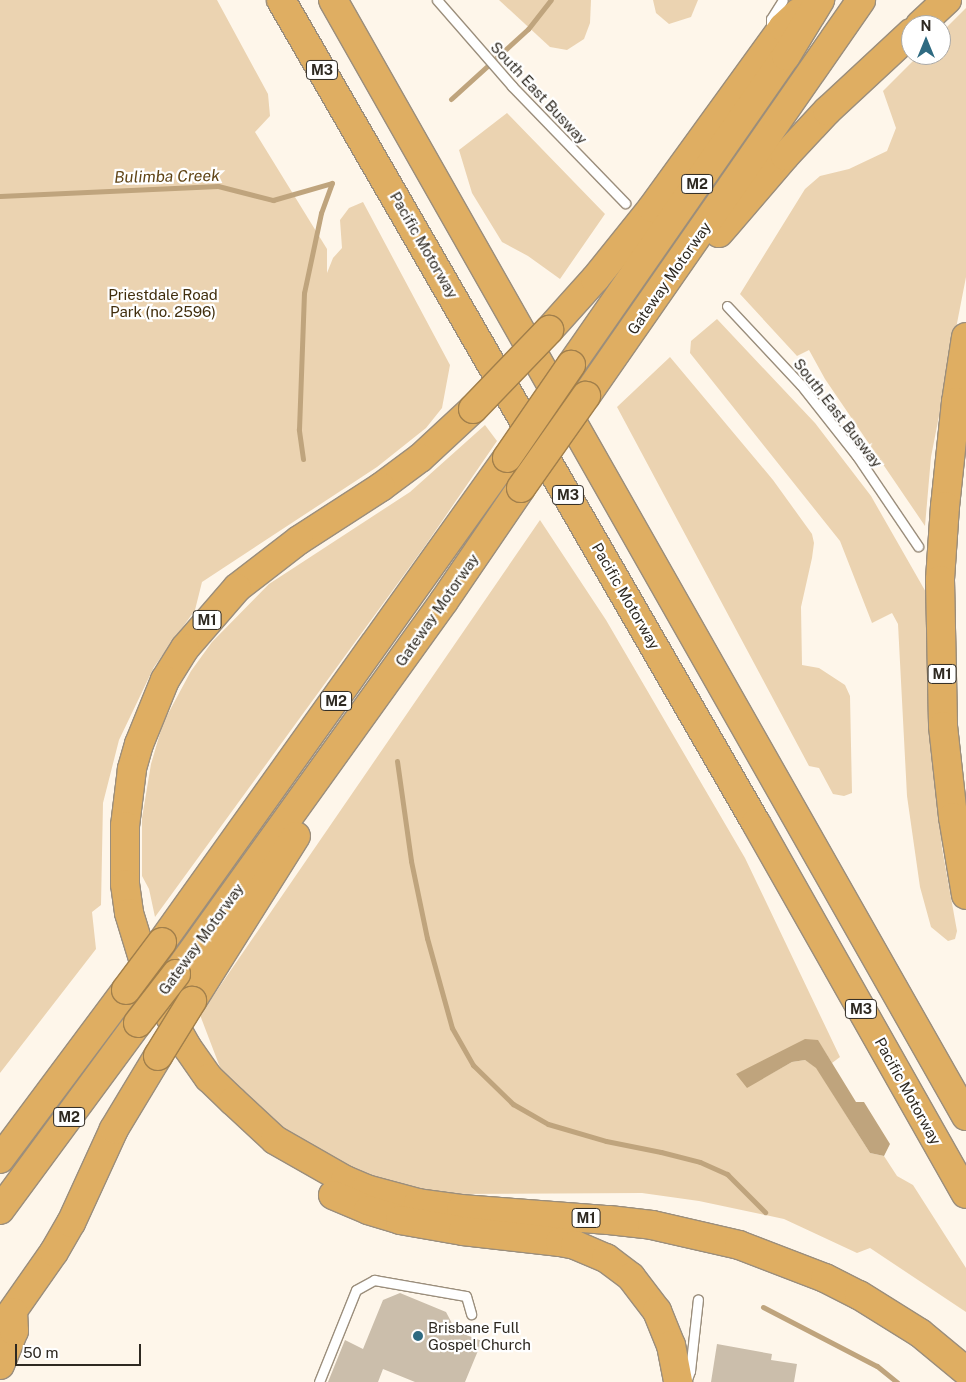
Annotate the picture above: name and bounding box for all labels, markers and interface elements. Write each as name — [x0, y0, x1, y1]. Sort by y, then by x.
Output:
north arrow — [901, 15, 951, 65]
text: N — [921, 18, 931, 34]
street label: South East Busway — [487, 38, 591, 148]
road number: M3 — [306, 58, 338, 82]
water label: Bulimba Creek — [114, 166, 220, 188]
road number: M2 — [681, 172, 713, 195]
street label: Pacific Motorway — [386, 189, 462, 301]
street label: Gateway Motorway — [623, 218, 715, 338]
park label: Priestdale Road Park (no. 2596) — [108, 285, 218, 320]
street label: South East Busway — [790, 355, 886, 471]
road number: M3 — [552, 484, 584, 506]
street label: Pacific Motorway — [588, 540, 664, 652]
street label: Gateway Motorway — [391, 550, 483, 670]
road number: M1 — [192, 608, 222, 632]
road number: M1 — [927, 662, 957, 686]
road number: M2 — [320, 689, 352, 712]
street label: Gateway Motorway — [155, 880, 247, 998]
road number: M3 — [845, 998, 877, 1021]
street label: Pacific Motorway — [871, 1034, 945, 1148]
road number: M2 — [53, 1106, 85, 1128]
road number: M1 — [571, 1206, 601, 1230]
place label: Brisbane Full Gospel Church — [428, 1318, 531, 1353]
marker: Brisbane Full Gospel Church — [412, 1330, 424, 1342]
scale bar — [18, 1334, 144, 1366]
text: 50 m — [23, 1344, 58, 1361]

